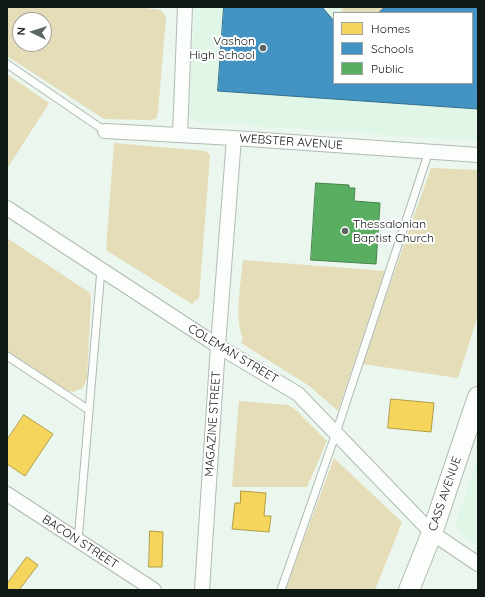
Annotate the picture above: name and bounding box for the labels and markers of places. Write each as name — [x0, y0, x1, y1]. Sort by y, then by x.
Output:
place label: Vashon High School — [189, 34, 255, 62]
marker: Vashon High School — [258, 43, 268, 53]
place label: Thessalonian Baptist Church — [353, 217, 434, 245]
marker: Thessalonian Baptist Church — [340, 226, 350, 236]

